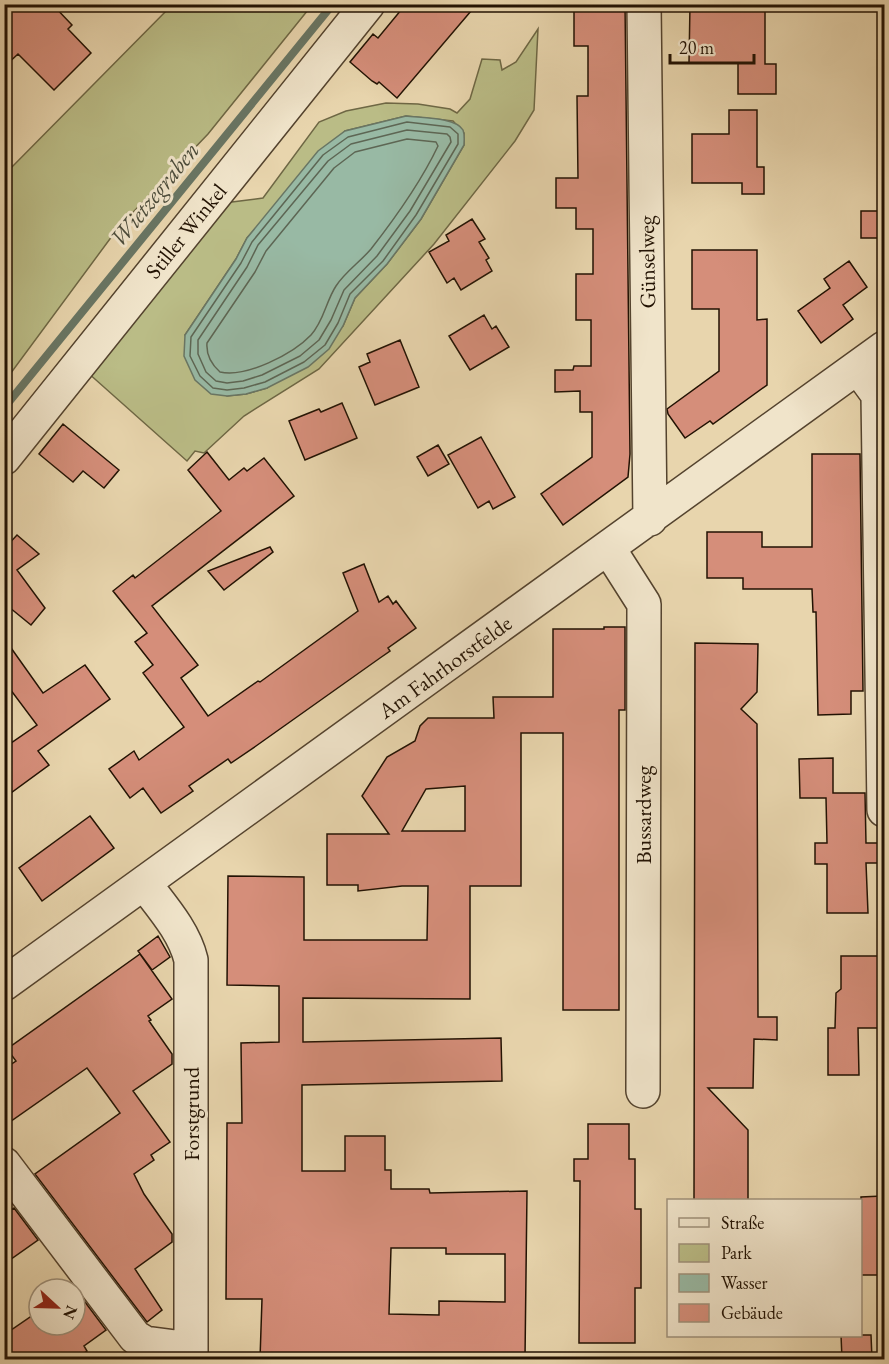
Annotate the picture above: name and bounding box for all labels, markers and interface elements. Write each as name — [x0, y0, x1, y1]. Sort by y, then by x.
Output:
scale bar — [670, 27, 754, 65]
text: 20 m — [679, 36, 714, 59]
water label: Wietzegraben — [102, 135, 206, 253]
street label: Stiller Winkel — [139, 177, 233, 285]
street label: Günselweg — [632, 215, 662, 309]
street label: Am Fahrhorstfelde — [372, 608, 518, 726]
street label: Bussardweg — [629, 765, 658, 864]
street label: Forstgrund — [177, 1066, 206, 1161]
legend — [667, 1199, 862, 1337]
text: Straße — [721, 1211, 764, 1234]
text: Park — [721, 1241, 752, 1264]
text: Wasser — [721, 1271, 768, 1294]
north arrow — [27, 1277, 87, 1337]
text: Gebäude — [721, 1301, 783, 1324]
text: N — [58, 1302, 83, 1322]

